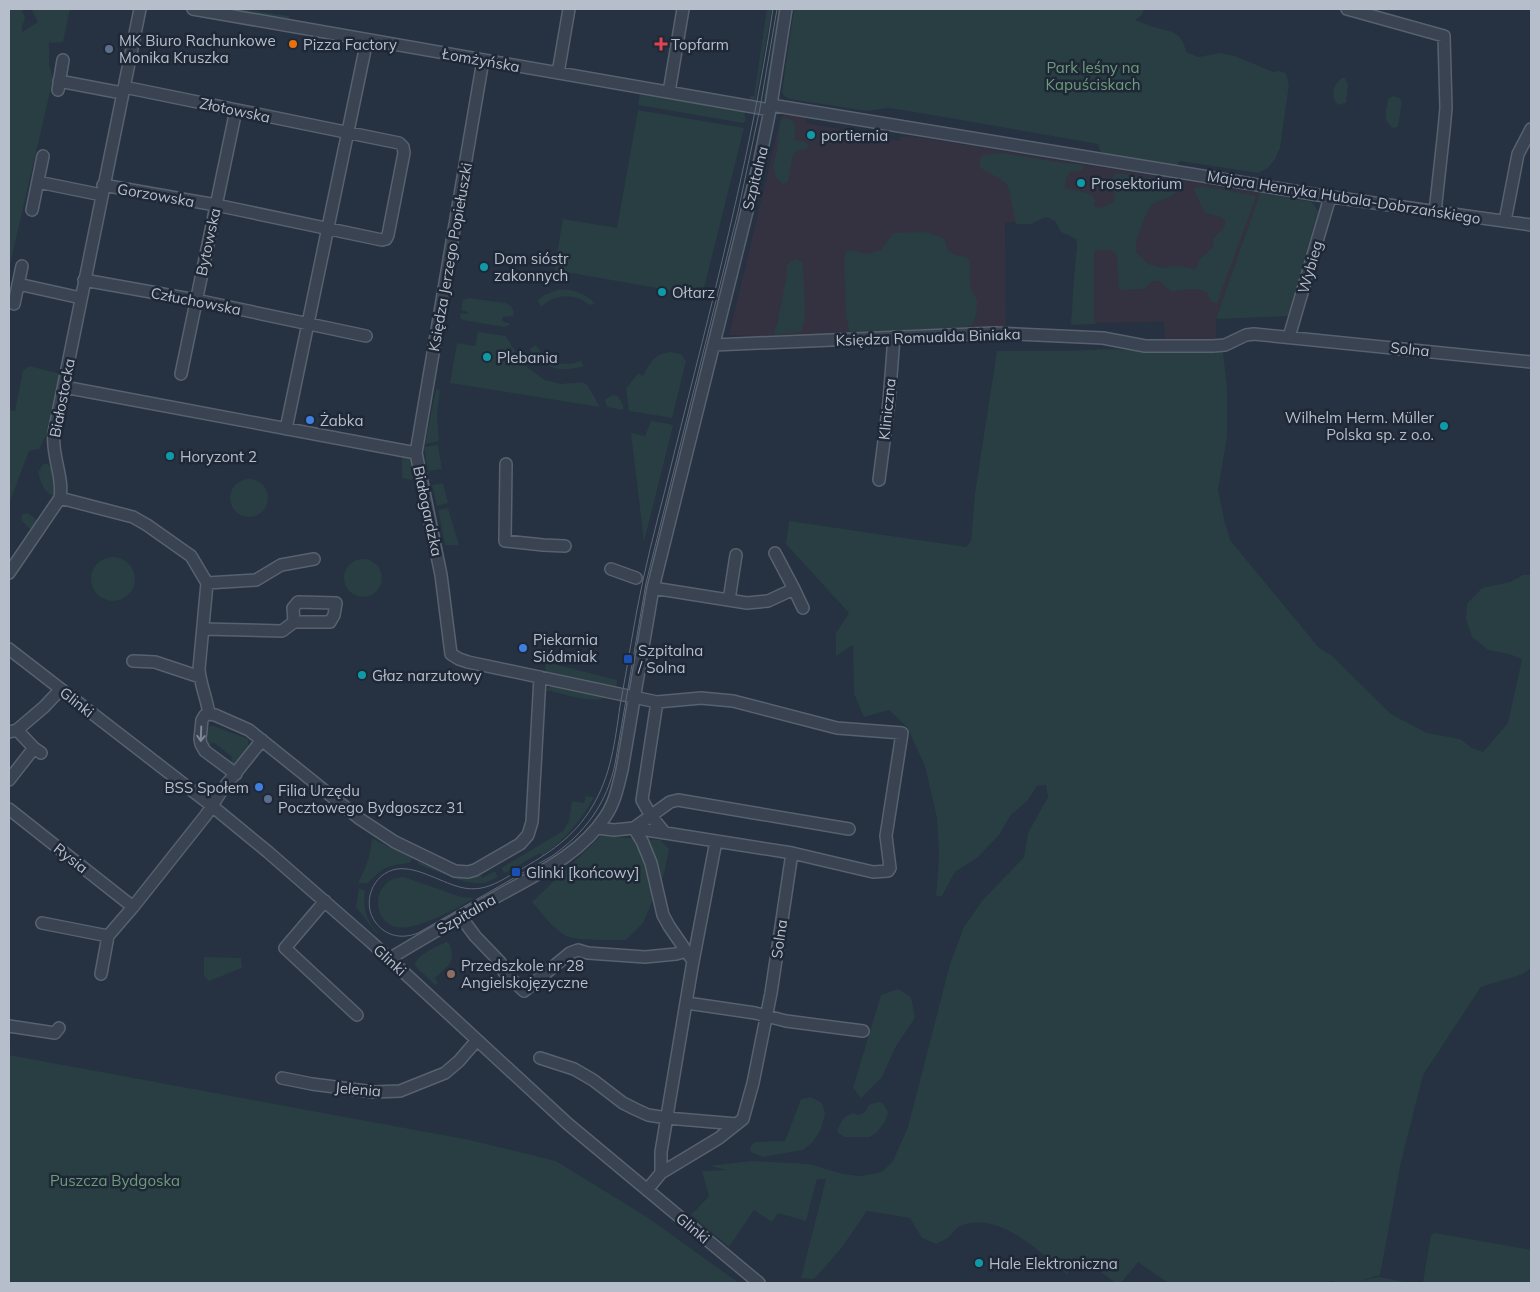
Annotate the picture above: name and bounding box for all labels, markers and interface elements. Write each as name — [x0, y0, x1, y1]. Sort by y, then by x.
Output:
place label: MK Biuro Rachunkowe Monika Kruszka — [119, 31, 276, 67]
place label: Pizza Factory — [303, 35, 397, 54]
place label: Topfarm — [671, 35, 729, 54]
marker: Pizza Factory — [287, 38, 299, 50]
marker: Topfarm — [655, 38, 667, 50]
marker: MK Biuro Rachunkowe Monika Kruszka — [103, 43, 115, 55]
street label: Łomżyńska — [440, 44, 521, 76]
park label: Park leśny na Kapuściskach — [1046, 58, 1140, 94]
street label: Złotowska — [198, 93, 272, 127]
place label: portiernia — [821, 126, 888, 145]
marker: portiernia — [805, 129, 817, 141]
street label: Szpitalna — [738, 144, 772, 212]
street label: Księdza Jerzego Popiełuszki — [424, 161, 476, 353]
street label: Majora Henryka Hubala-Dobrzańskiego — [1206, 166, 1482, 228]
place label: Prosektorium — [1091, 174, 1182, 193]
marker: Prosektorium — [1075, 177, 1087, 189]
street label: Gorzowska — [116, 179, 196, 211]
street label: Bytowska — [192, 206, 224, 278]
street label: Wybieg — [1293, 238, 1327, 296]
place label: Dom sióstr zakonnych — [494, 249, 569, 285]
marker: Dom sióstr zakonnych — [478, 261, 490, 273]
street label: Człuchowska — [149, 283, 243, 319]
place label: Ołtarz — [672, 283, 715, 302]
marker: Ołtarz — [656, 286, 668, 298]
street label: Księdza Romualda Biniaka — [835, 324, 1021, 350]
street label: Solna — [1389, 337, 1431, 361]
place label: Plebania — [497, 348, 558, 367]
marker: Plebania — [481, 351, 493, 363]
street label: Białostocka — [45, 357, 79, 439]
street label: Kliniczna — [874, 377, 900, 441]
place label: Wilhelm Herm. Müller Polska sp. z o.o. — [1285, 408, 1435, 444]
place label: Żabka — [320, 411, 363, 430]
marker: Żabka — [304, 414, 316, 426]
marker: Wilhelm Herm. Müller Polska sp. z o.o. — [1438, 420, 1450, 432]
place label: Horyzont 2 — [180, 447, 257, 466]
marker: Horyzont 2 — [164, 450, 176, 462]
street label: Białogardzka — [409, 464, 447, 558]
place label: Piekarnia Siódmiak — [533, 630, 598, 666]
place label: Szpitalna / Solna — [637, 641, 703, 677]
marker: Piekarnia Siódmiak — [517, 642, 529, 654]
marker: Szpitalna / Solna — [622, 653, 634, 665]
place label: Głaz narzutowy — [372, 666, 482, 685]
marker: Głaz narzutowy — [356, 669, 368, 681]
street label: Glinki — [56, 683, 98, 721]
one-way arrow — [196, 726, 206, 742]
place label: BSS Społem — [164, 778, 249, 797]
marker: BSS Społem — [253, 781, 265, 793]
place label: Filia Urzędu Pocztowego Bydgoszcz 31 — [278, 781, 464, 817]
marker: Filia Urzędu Pocztowego Bydgoszcz 31 — [262, 793, 274, 805]
street label: Rysia — [50, 839, 92, 877]
place label: Glinki [końcowy] — [526, 863, 639, 882]
marker: Glinki [końcowy] — [510, 866, 522, 878]
street label: Szpitalna — [433, 889, 499, 939]
street label: Solna — [767, 918, 791, 960]
street label: Glinki — [369, 940, 411, 980]
place label: Przedszkole nr 28 Angielskojęzyczne — [461, 956, 588, 992]
marker: Przedszkole nr 28 Angielskojęzyczne — [445, 968, 457, 980]
street label: Jelenia — [334, 1078, 382, 1100]
park label: Puszcza Bydgoska — [50, 1171, 180, 1190]
street label: Glinki — [672, 1208, 714, 1248]
place label: Hale Elektroniczna — [989, 1254, 1118, 1273]
marker: Hale Elektroniczna — [973, 1257, 985, 1269]

